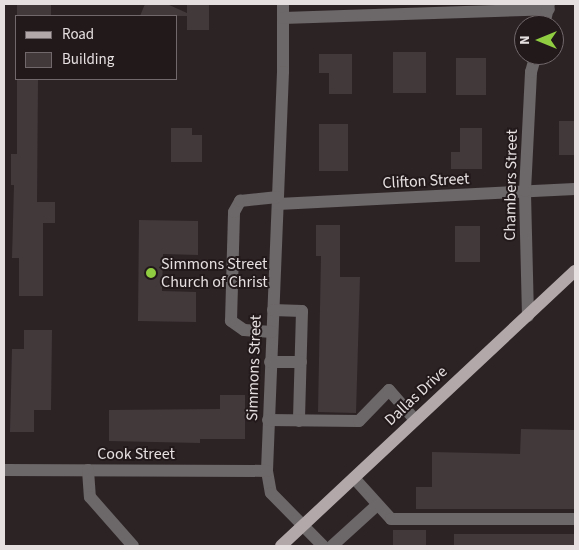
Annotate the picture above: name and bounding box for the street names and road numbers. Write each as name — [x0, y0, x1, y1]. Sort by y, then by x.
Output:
street label: Chambers Street — [500, 129, 522, 241]
street label: Clifton Street — [382, 169, 470, 193]
street label: Simmons Street — [243, 314, 265, 422]
street label: Dallas Drive — [381, 362, 451, 430]
street label: Cook Street — [97, 444, 175, 464]

